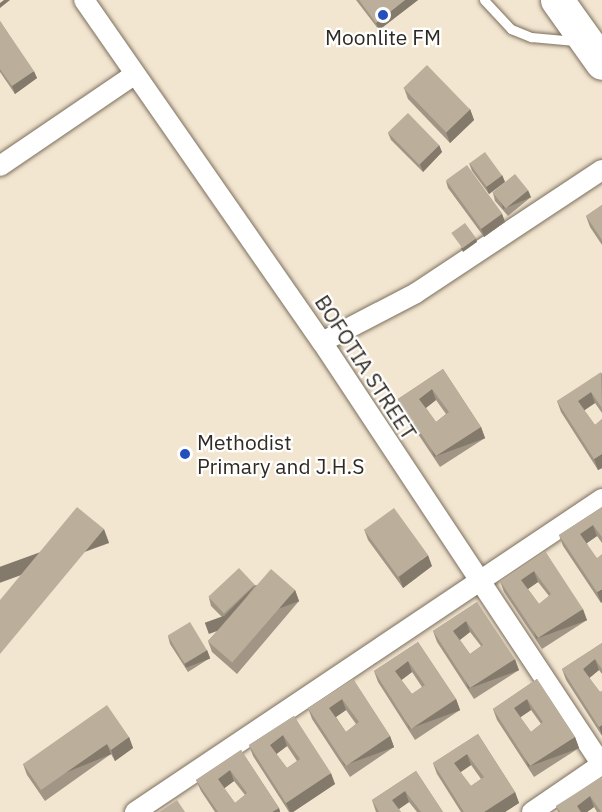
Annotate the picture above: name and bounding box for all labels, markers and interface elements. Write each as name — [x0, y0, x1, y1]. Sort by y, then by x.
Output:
marker: Moonlite FM — [376, 8, 390, 22]
place label: Moonlite FM — [325, 24, 441, 50]
street label: BOFOTIA STREET — [310, 290, 422, 444]
place label: Methodist Primary and J.H.S — [197, 429, 364, 479]
marker: Methodist Primary and J.H.S — [178, 447, 192, 461]

